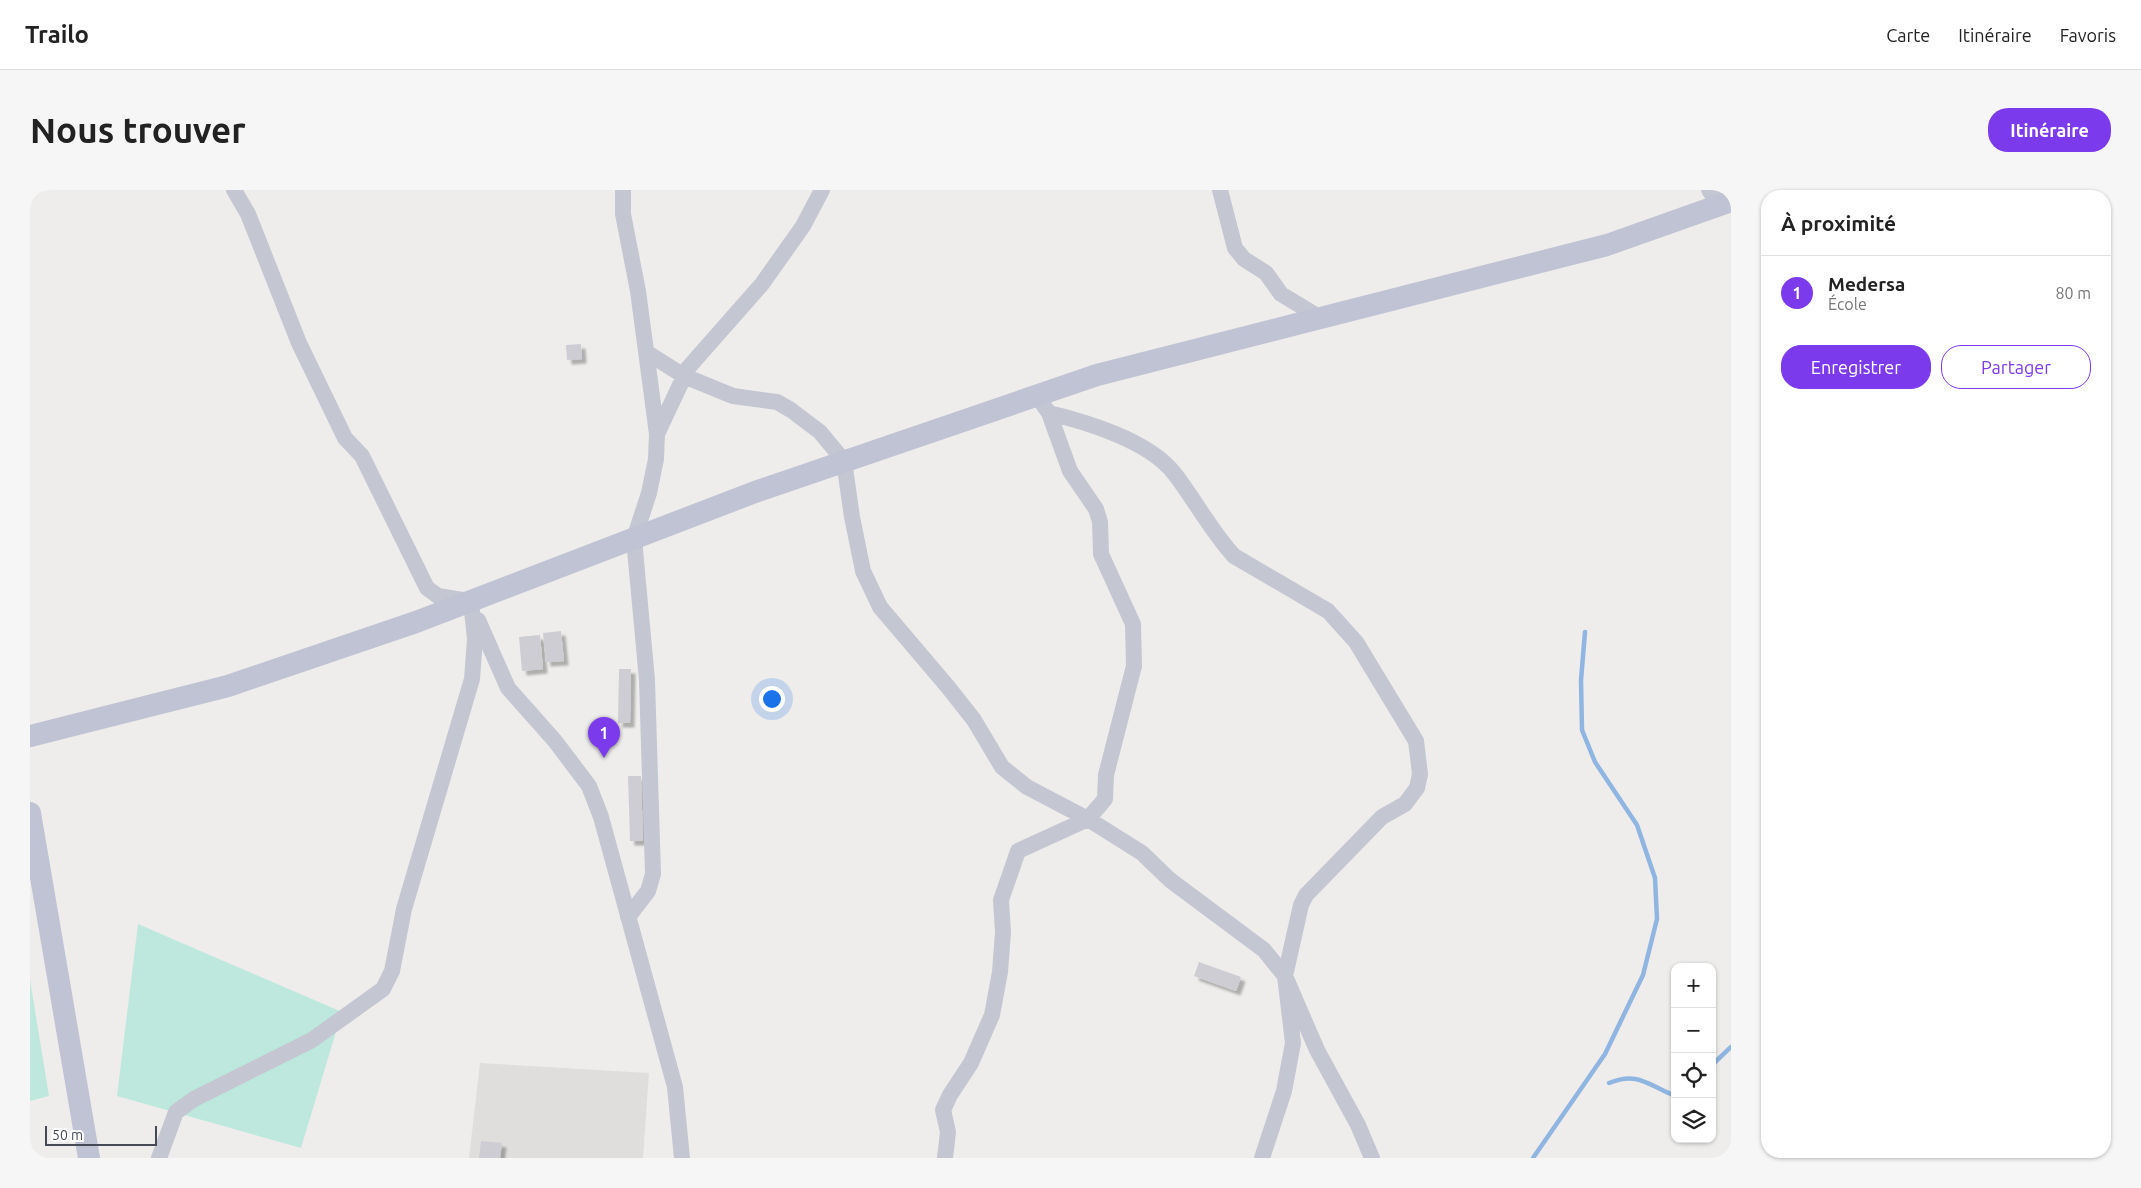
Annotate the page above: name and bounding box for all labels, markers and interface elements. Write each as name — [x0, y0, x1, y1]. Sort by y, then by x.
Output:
text: Trailo — [25, 21, 89, 48]
text: Carte — [1886, 25, 1930, 45]
text: Itinéraire — [1958, 25, 2032, 45]
text: Favoris — [2060, 25, 2116, 45]
button: Itinéraire — [1988, 108, 2111, 152]
text: Nous trouver — [30, 110, 246, 150]
text: À proximité — [1781, 211, 1896, 235]
text: Medersa — [1828, 273, 1905, 295]
text: 1 — [1792, 284, 1802, 302]
text: 80 m — [2055, 284, 2091, 302]
text: École — [1828, 295, 1867, 313]
button: Enregistrer — [1781, 345, 1931, 389]
button: Partager — [1941, 345, 2091, 389]
your location — [759, 686, 785, 712]
pin: 1 — [588, 717, 620, 758]
map controls — [1671, 963, 1716, 1143]
button: + — [1671, 963, 1716, 1008]
button: − — [1671, 1008, 1716, 1053]
button: locate — [1671, 1053, 1716, 1098]
button: layers — [1671, 1098, 1716, 1143]
scale bar — [45, 1123, 158, 1146]
text: 50 m — [52, 1127, 83, 1143]

